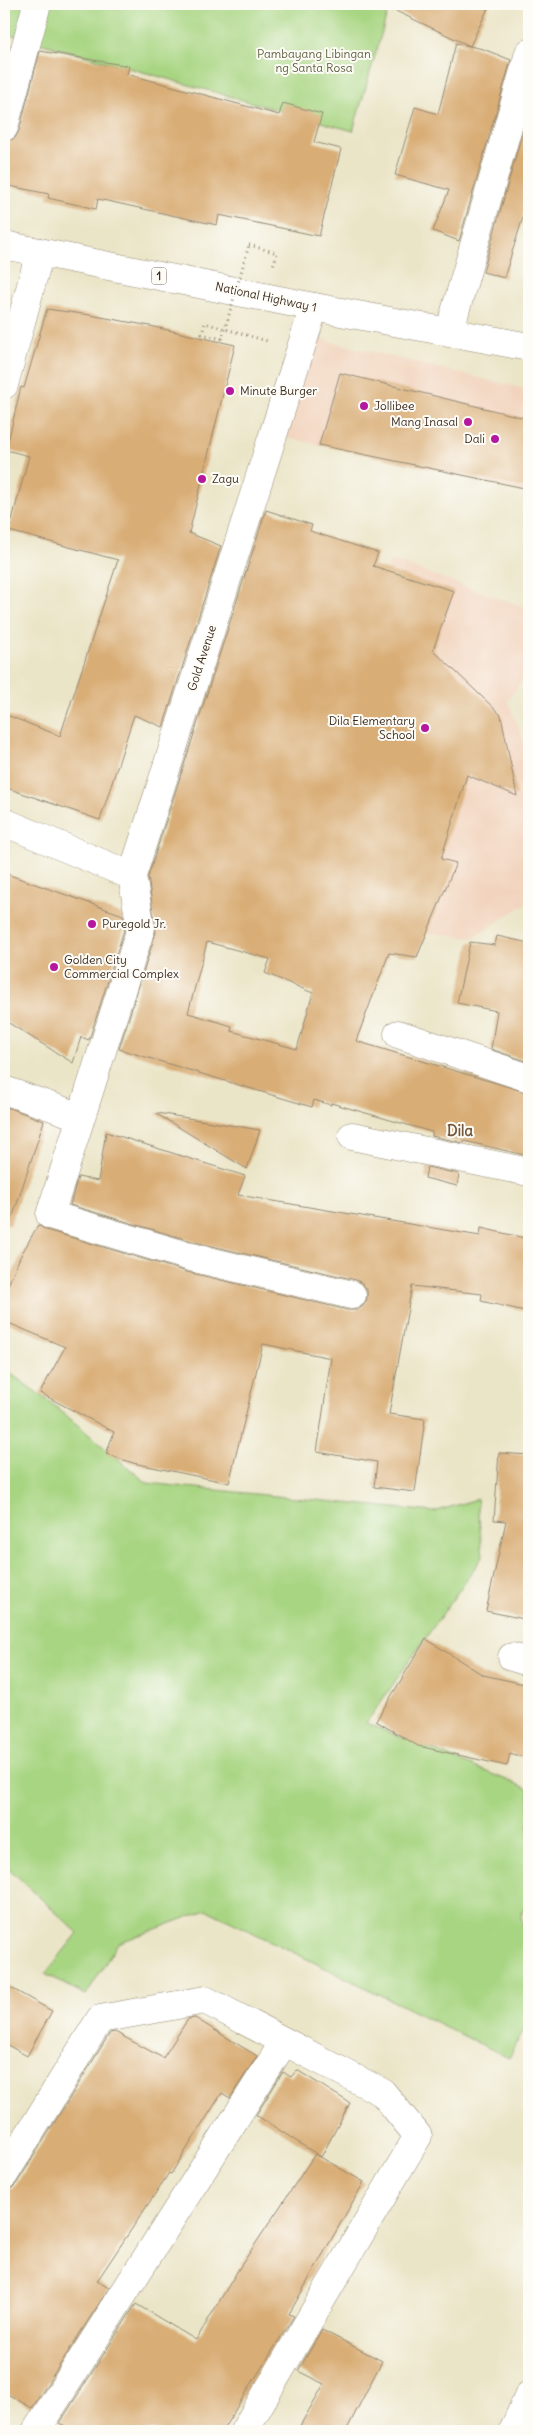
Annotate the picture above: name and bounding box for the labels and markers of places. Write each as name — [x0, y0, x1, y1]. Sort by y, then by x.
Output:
place label: Minute Burger — [240, 383, 317, 398]
marker: Minute Burger — [224, 385, 236, 397]
place label: Jollibee — [374, 398, 414, 413]
marker: Jollibee — [358, 400, 370, 412]
place label: Mang Inasal — [391, 414, 458, 429]
marker: Mang Inasal — [462, 416, 474, 428]
place label: Dali — [464, 431, 485, 446]
marker: Dali — [489, 433, 501, 445]
place label: Zagu — [212, 471, 239, 486]
marker: Zagu — [196, 473, 208, 485]
place label: Dila Elementary School — [329, 713, 415, 742]
marker: Dila Elementary School — [419, 722, 431, 734]
place label: Puregold Jr. — [102, 916, 166, 931]
marker: Puregold Jr. — [86, 918, 98, 930]
place label: Golden City Commercial Complex — [64, 952, 179, 981]
marker: Golden City Commercial Complex — [48, 961, 60, 973]

